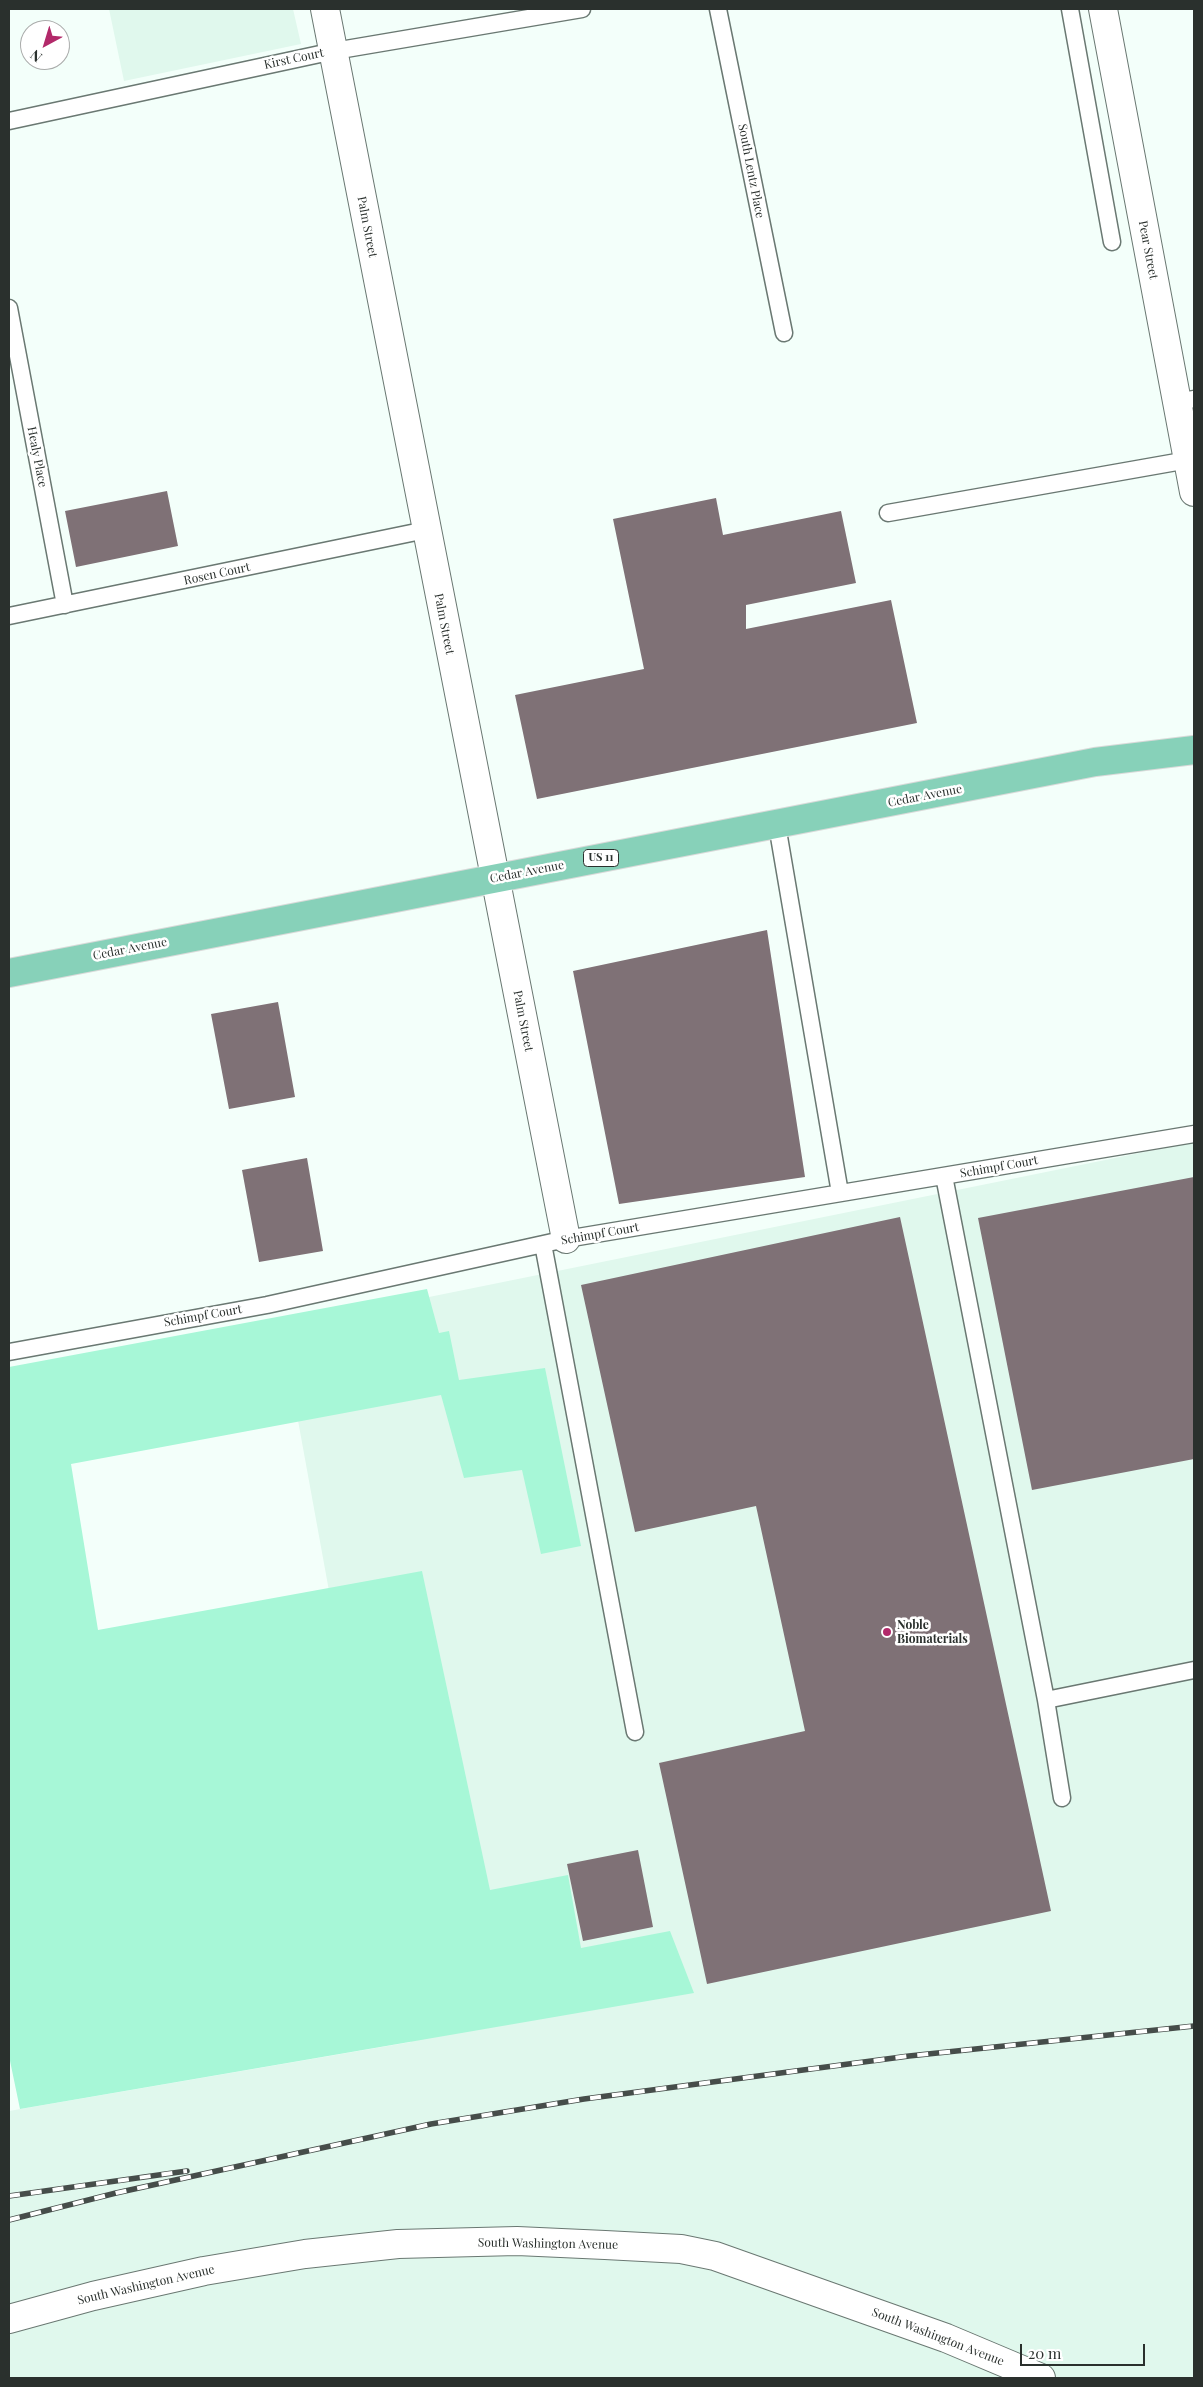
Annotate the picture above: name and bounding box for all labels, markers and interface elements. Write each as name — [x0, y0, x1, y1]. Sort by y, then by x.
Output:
north arrow — [20, 20, 70, 70]
text: N — [26, 46, 46, 67]
street label: Kirst Court — [263, 46, 325, 72]
street label: South Lentz Place — [735, 123, 767, 219]
street label: Palm Street — [354, 195, 380, 259]
street label: Pear Street — [1135, 219, 1161, 281]
street label: Healy Place — [24, 425, 50, 489]
street label: Rosen Court — [183, 560, 251, 588]
street label: Palm Street — [431, 592, 457, 656]
street label: Cedar Avenue — [887, 782, 963, 810]
road number: US 11 — [584, 850, 618, 866]
street label: Cedar Avenue — [489, 858, 565, 886]
street label: Cedar Avenue — [92, 935, 168, 963]
street label: Palm Street — [510, 989, 536, 1053]
street label: Schimpf Court — [959, 1153, 1039, 1181]
street label: Schimpf Court — [560, 1220, 640, 1248]
street label: Schimpf Court — [163, 1302, 243, 1330]
place label: Noble Biomaterials — [897, 1618, 968, 1646]
marker: Noble Biomaterials — [881, 1626, 893, 1638]
street label: South Washington Avenue — [478, 2236, 618, 2252]
street label: South Washington Avenue — [76, 2262, 216, 2308]
street label: South Washington Avenue — [870, 2305, 1006, 2369]
scale bar — [1023, 2334, 1148, 2366]
text: 20 m — [1028, 2343, 1061, 2363]

